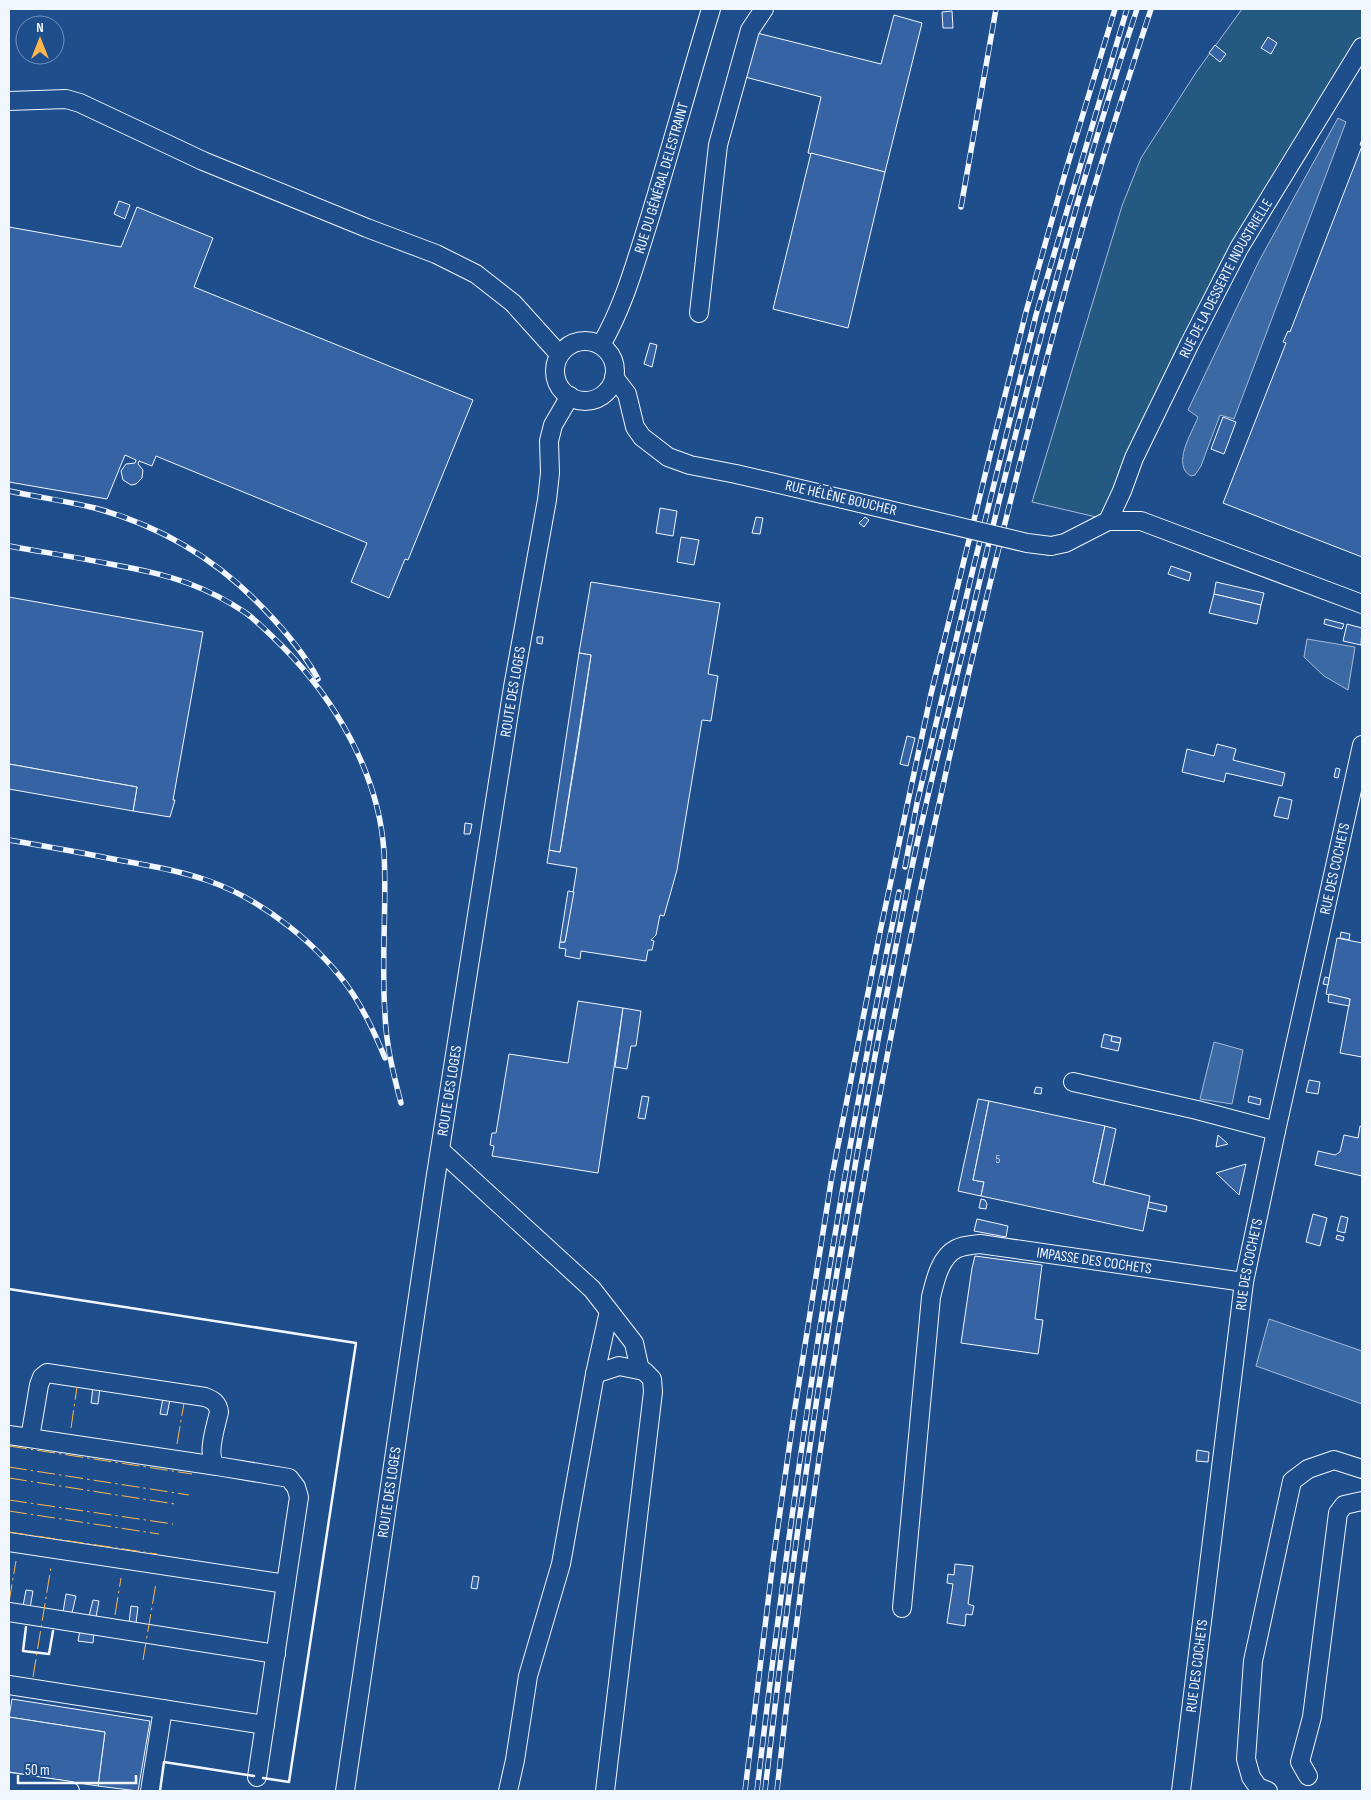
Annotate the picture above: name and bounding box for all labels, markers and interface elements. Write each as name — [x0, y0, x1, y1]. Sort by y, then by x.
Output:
north arrow — [15, 15, 65, 65]
text: N — [36, 19, 44, 36]
street label: RUE DU GÉNÉRAL DELESTRAINT — [630, 100, 693, 256]
street label: RUE DE LA DESSERTE INDUSTRIELLE — [1175, 195, 1276, 361]
street label: RUE HÉLÈNE BOUCHER — [783, 476, 899, 520]
street label: ROUTE DES LOGES — [496, 645, 530, 738]
street label: RUE DES COCHETS — [1315, 821, 1354, 916]
street label: ROUTE DES LOGES — [433, 1044, 466, 1137]
house number: 5 — [996, 1152, 1001, 1167]
street label: RUE DES COCHETS — [1231, 1217, 1267, 1312]
street label: IMPASSE DES COCHETS — [1035, 1243, 1153, 1278]
street label: ROUTE DES LOGES — [373, 1446, 405, 1539]
street label: RUE DES COCHETS — [1181, 1618, 1212, 1713]
scale bar — [18, 1752, 135, 1784]
text: 50 m — [25, 1761, 50, 1780]

